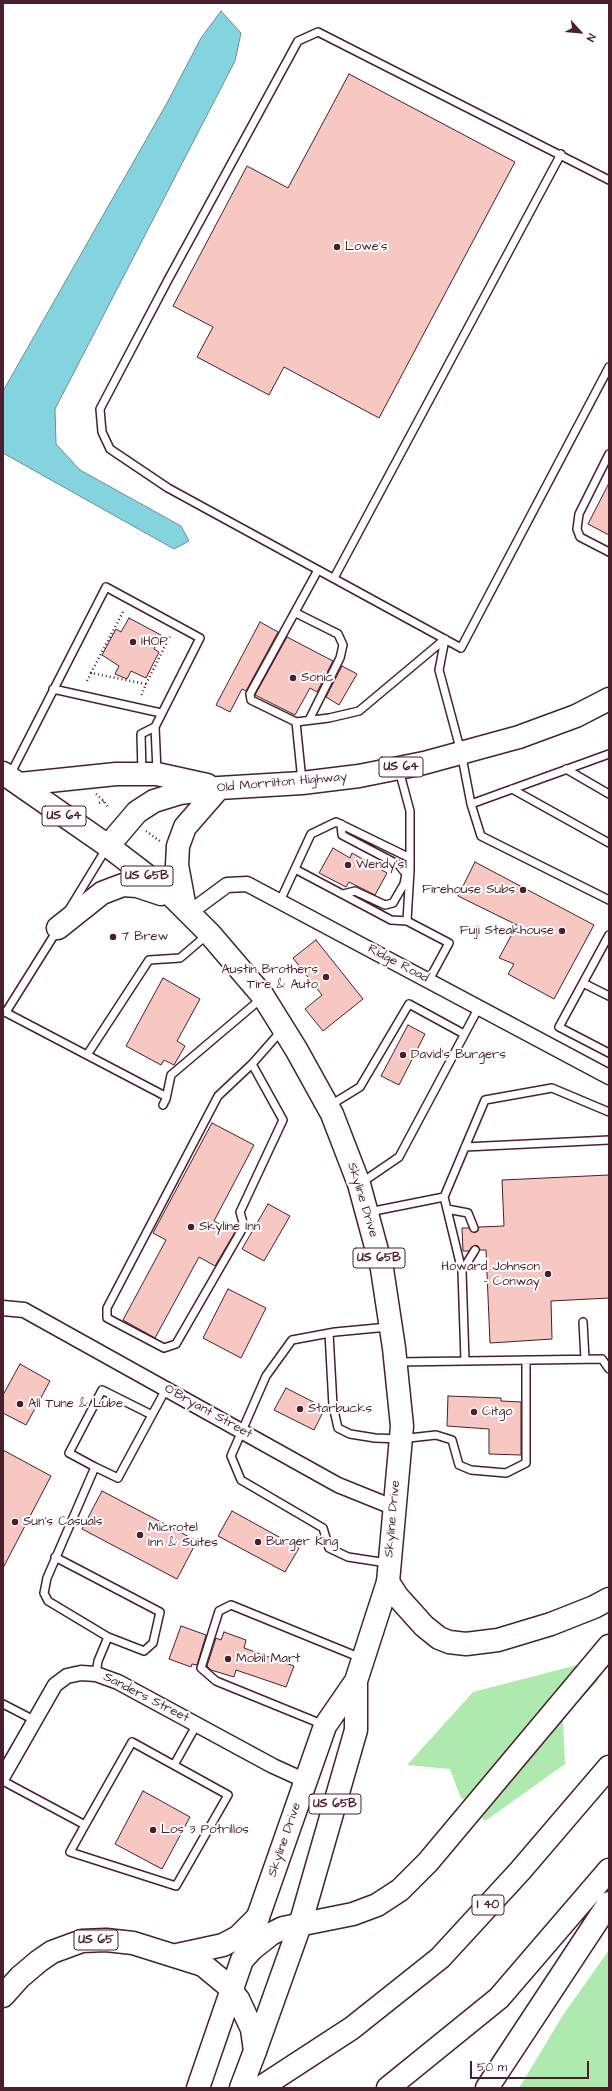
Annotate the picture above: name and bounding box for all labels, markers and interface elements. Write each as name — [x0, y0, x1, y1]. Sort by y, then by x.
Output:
north arrow — [560, 12, 600, 52]
text: N — [583, 31, 599, 44]
place label: Lowe's — [345, 239, 387, 255]
marker: Lowe's — [332, 242, 342, 252]
place label: IHOP — [141, 634, 168, 650]
marker: IHOP — [128, 637, 138, 647]
place label: Sonic — [301, 670, 333, 686]
marker: Sonic — [288, 673, 298, 683]
road number: US 64 — [379, 757, 423, 777]
street label: Old Morrilton Highway — [216, 770, 348, 796]
road number: US 64 — [42, 806, 86, 826]
place label: Wendy's — [356, 857, 404, 873]
marker: Wendy's — [343, 860, 353, 870]
road number: US 65B — [121, 866, 173, 886]
place label: Firehouse Subs — [422, 882, 515, 898]
marker: Firehouse Subs — [518, 885, 528, 895]
place label: Fuji Steakhouse — [460, 923, 554, 939]
marker: Fuji Steakhouse — [557, 926, 567, 936]
place label: 7 Brew — [121, 929, 168, 945]
marker: 7 Brew — [108, 932, 118, 942]
street label: Ridge Road — [365, 941, 431, 987]
place label: Austin Brothers Tire & Auto — [221, 962, 318, 993]
marker: Austin Brothers Tire & Auto — [321, 972, 331, 982]
place label: David's Burgers — [411, 1047, 506, 1063]
marker: David's Burgers — [398, 1050, 408, 1060]
street label: Skyline Drive — [343, 1161, 381, 1239]
place label: Skyline Inn — [199, 1219, 260, 1235]
marker: Skyline Inn — [186, 1222, 196, 1232]
road number: US 65B — [353, 1248, 405, 1268]
place label: Howard Johnson - Conway — [441, 1259, 540, 1290]
marker: Howard Johnson - Conway — [543, 1269, 553, 1279]
street label: O'Bryant Street — [161, 1381, 255, 1443]
place label: All Tune & Lube — [28, 1396, 123, 1412]
marker: All Tune & Lube — [15, 1399, 25, 1409]
place label: Starbucks — [308, 1401, 372, 1417]
marker: Starbucks — [295, 1404, 305, 1414]
place label: Citgo — [482, 1404, 512, 1420]
marker: Citgo — [469, 1407, 479, 1417]
street label: Skyline Drive — [382, 1480, 404, 1558]
place label: Sun's Casuals — [23, 1514, 102, 1530]
marker: Sun's Casuals — [10, 1517, 20, 1527]
place label: Microtel Inn & Suites — [148, 1520, 218, 1551]
marker: Microtel Inn & Suites — [135, 1530, 145, 1540]
place label: Burger King — [266, 1534, 338, 1550]
marker: Burger King — [253, 1537, 263, 1547]
place label: Mobil Mart — [236, 1651, 300, 1667]
marker: Mobil Mart — [223, 1654, 233, 1664]
street label: Sanders Street — [101, 1670, 191, 1726]
road number: US 65B — [309, 1794, 361, 1814]
street label: Skyline Drive — [265, 1801, 305, 1879]
place label: Los 3 Potrillos — [161, 1822, 249, 1838]
marker: Los 3 Potrillos — [148, 1825, 158, 1835]
road number: I 40 — [472, 1895, 504, 1915]
road number: US 65 — [74, 1930, 118, 1950]
scale bar — [472, 2053, 591, 2079]
text: 50 m — [477, 2059, 507, 2076]

